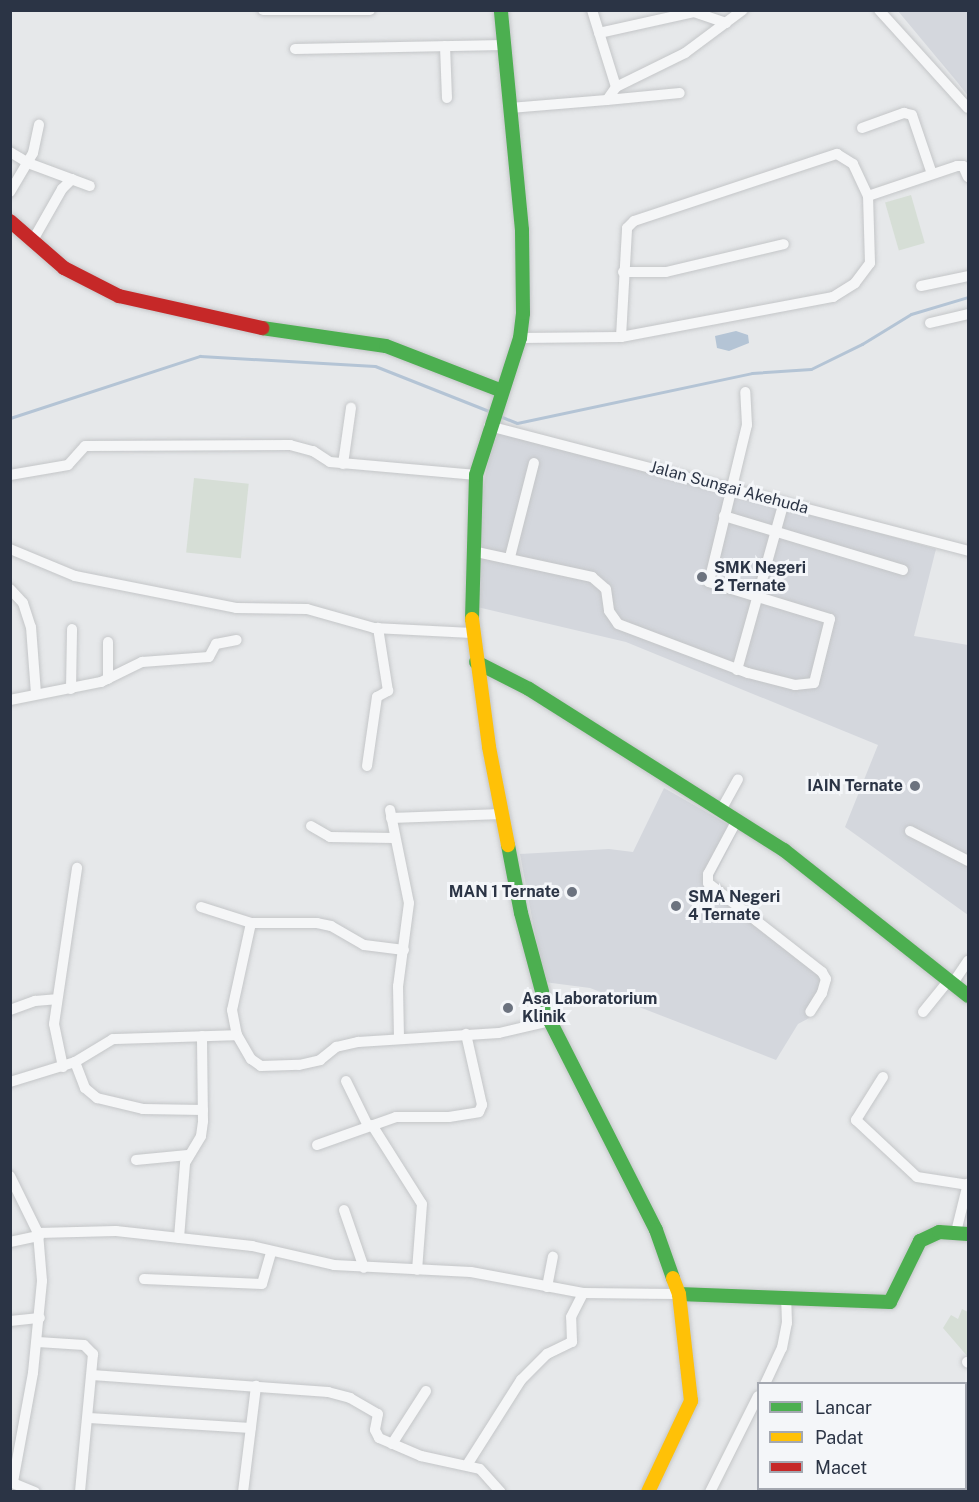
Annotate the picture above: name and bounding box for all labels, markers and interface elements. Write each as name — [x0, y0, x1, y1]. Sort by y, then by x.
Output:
street label: Jalan Sungai Akehuda — [648, 458, 810, 518]
place label: SMK Negeri 2 Ternate — [714, 558, 806, 596]
marker: SMK Negeri 2 Ternate — [695, 570, 709, 584]
place label: IAIN Ternate — [807, 776, 903, 796]
marker: IAIN Ternate — [908, 779, 922, 793]
place label: MAN 1 Ternate — [449, 882, 560, 902]
marker: MAN 1 Ternate — [565, 885, 579, 899]
place label: SMA Negeri 4 Ternate — [688, 887, 780, 925]
marker: SMA Negeri 4 Ternate — [669, 899, 683, 913]
place label: Asa Laboratorium Klinik — [522, 989, 657, 1027]
marker: Asa Laboratorium Klinik — [499, 999, 517, 1017]
legend — [757, 1382, 967, 1490]
text: Lancar — [815, 1397, 872, 1418]
text: Padat — [815, 1427, 864, 1448]
text: Macet — [815, 1457, 867, 1478]

